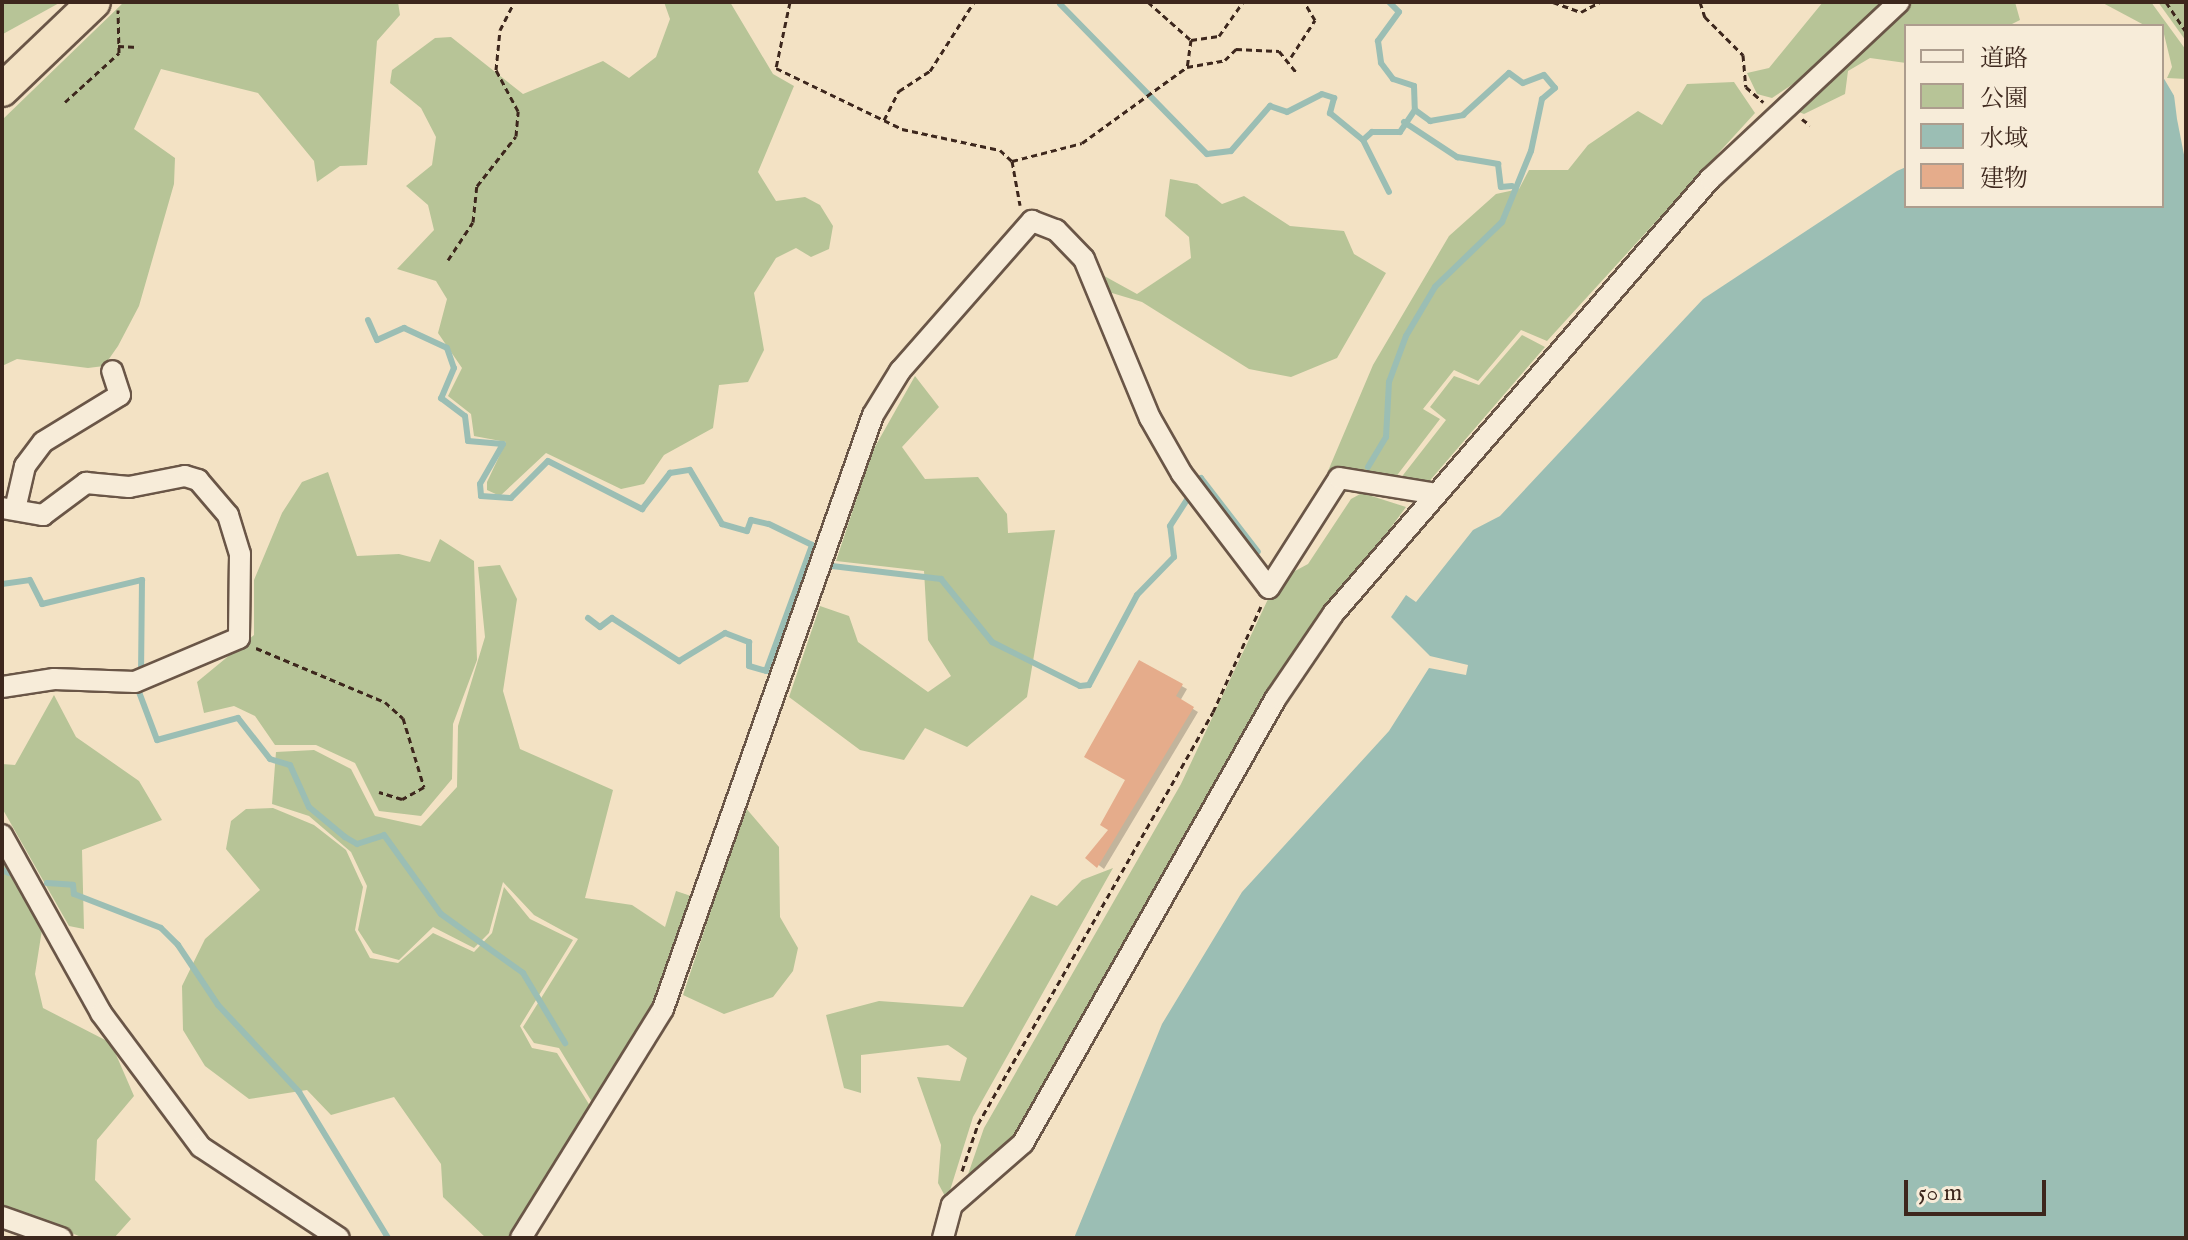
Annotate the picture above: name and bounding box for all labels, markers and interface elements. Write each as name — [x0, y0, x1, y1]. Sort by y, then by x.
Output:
legend — [1904, 24, 2164, 208]
text: 道路 — [1980, 44, 2028, 75]
text: 公園 — [1980, 84, 2028, 115]
text: 水域 — [1980, 124, 2028, 155]
text: 建物 — [1980, 164, 2028, 195]
scale bar — [1908, 1164, 2050, 1214]
text: 50 m — [1918, 1178, 1962, 1209]

